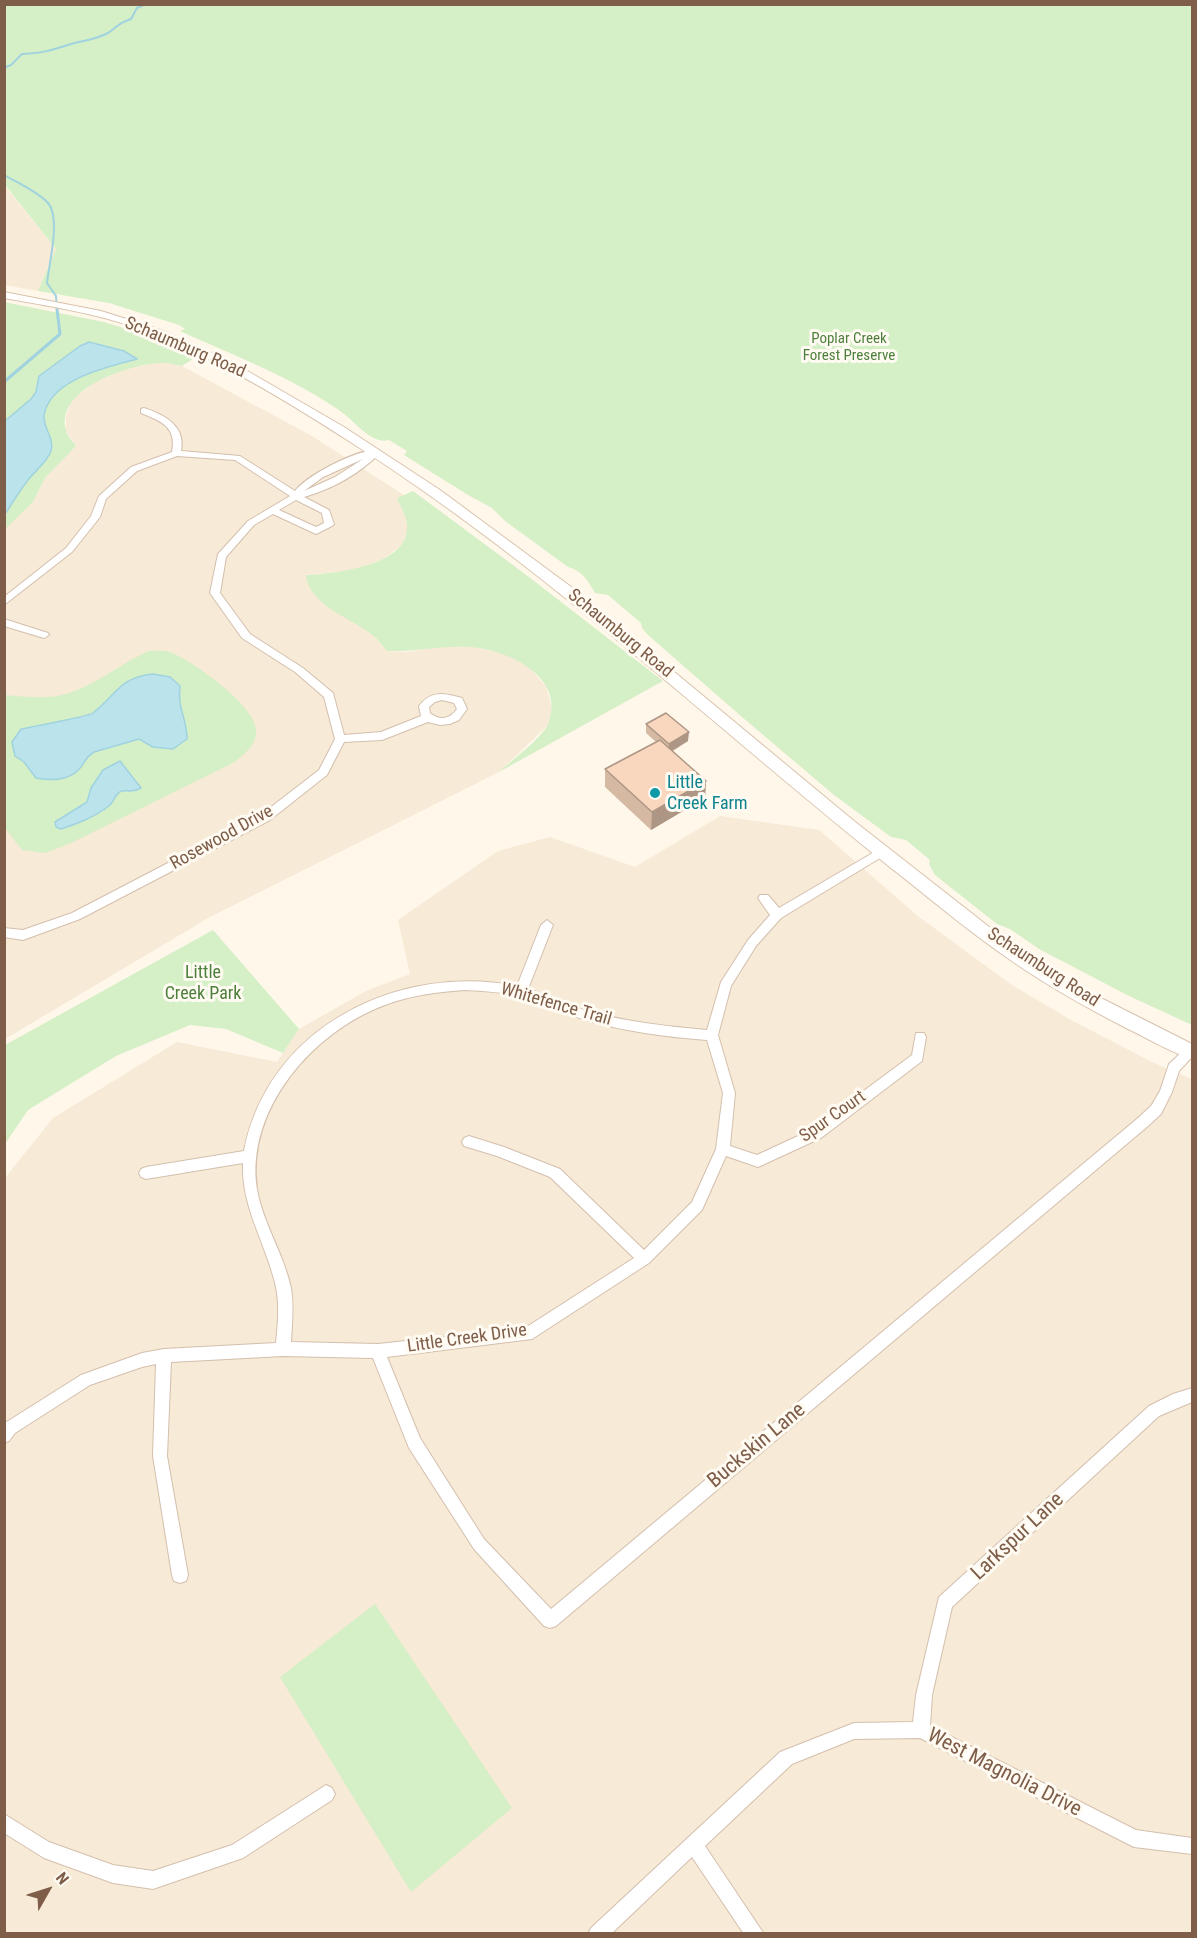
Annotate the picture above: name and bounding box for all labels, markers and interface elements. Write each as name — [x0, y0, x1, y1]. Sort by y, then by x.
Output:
street label: Schaumburg Road — [121, 313, 249, 383]
park label: Poplar Creek Forest Preserve — [803, 330, 895, 365]
street label: Schaumburg Road — [563, 585, 677, 683]
place label: Little Creek Farm — [667, 772, 748, 814]
marker: Little Creek Farm — [648, 786, 662, 800]
street label: Rosewood Drive — [167, 801, 277, 875]
street label: Schaumburg Road — [983, 924, 1103, 1012]
park label: Little Creek Park — [165, 962, 241, 1004]
street label: Whitefence Trail — [498, 979, 614, 1031]
street label: Spur Court — [796, 1086, 870, 1148]
street label: Little Creek Drive — [406, 1320, 528, 1358]
street label: Buckskin Lane — [703, 1398, 811, 1494]
street label: Larkspur Lane — [967, 1488, 1069, 1586]
street label: West Magnolia Drive — [923, 1723, 1085, 1823]
north arrow — [18, 1860, 78, 1920]
text: N — [52, 1869, 73, 1888]

